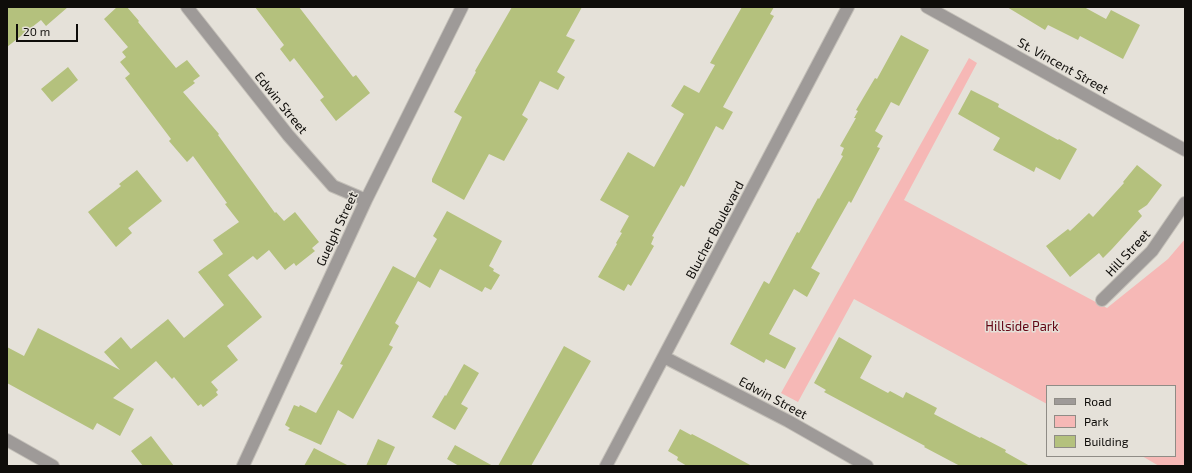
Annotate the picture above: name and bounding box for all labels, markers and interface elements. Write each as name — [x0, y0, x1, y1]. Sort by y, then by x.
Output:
scale bar — [18, 16, 80, 42]
text: 20 m — [23, 24, 50, 38]
street label: St. Vincent Street — [1015, 35, 1111, 97]
street label: Edwin Street — [251, 69, 311, 137]
street label: Blucher Boulevard — [683, 178, 747, 282]
street label: Guelph Street — [313, 189, 361, 269]
street label: Hill Street — [1102, 226, 1154, 280]
park label: Hillside Park — [985, 319, 1059, 335]
street label: Edwin Street — [736, 373, 810, 423]
legend — [1046, 385, 1176, 457]
text: Road — [1084, 394, 1112, 408]
text: Park — [1084, 414, 1109, 428]
text: Building — [1084, 434, 1128, 448]

